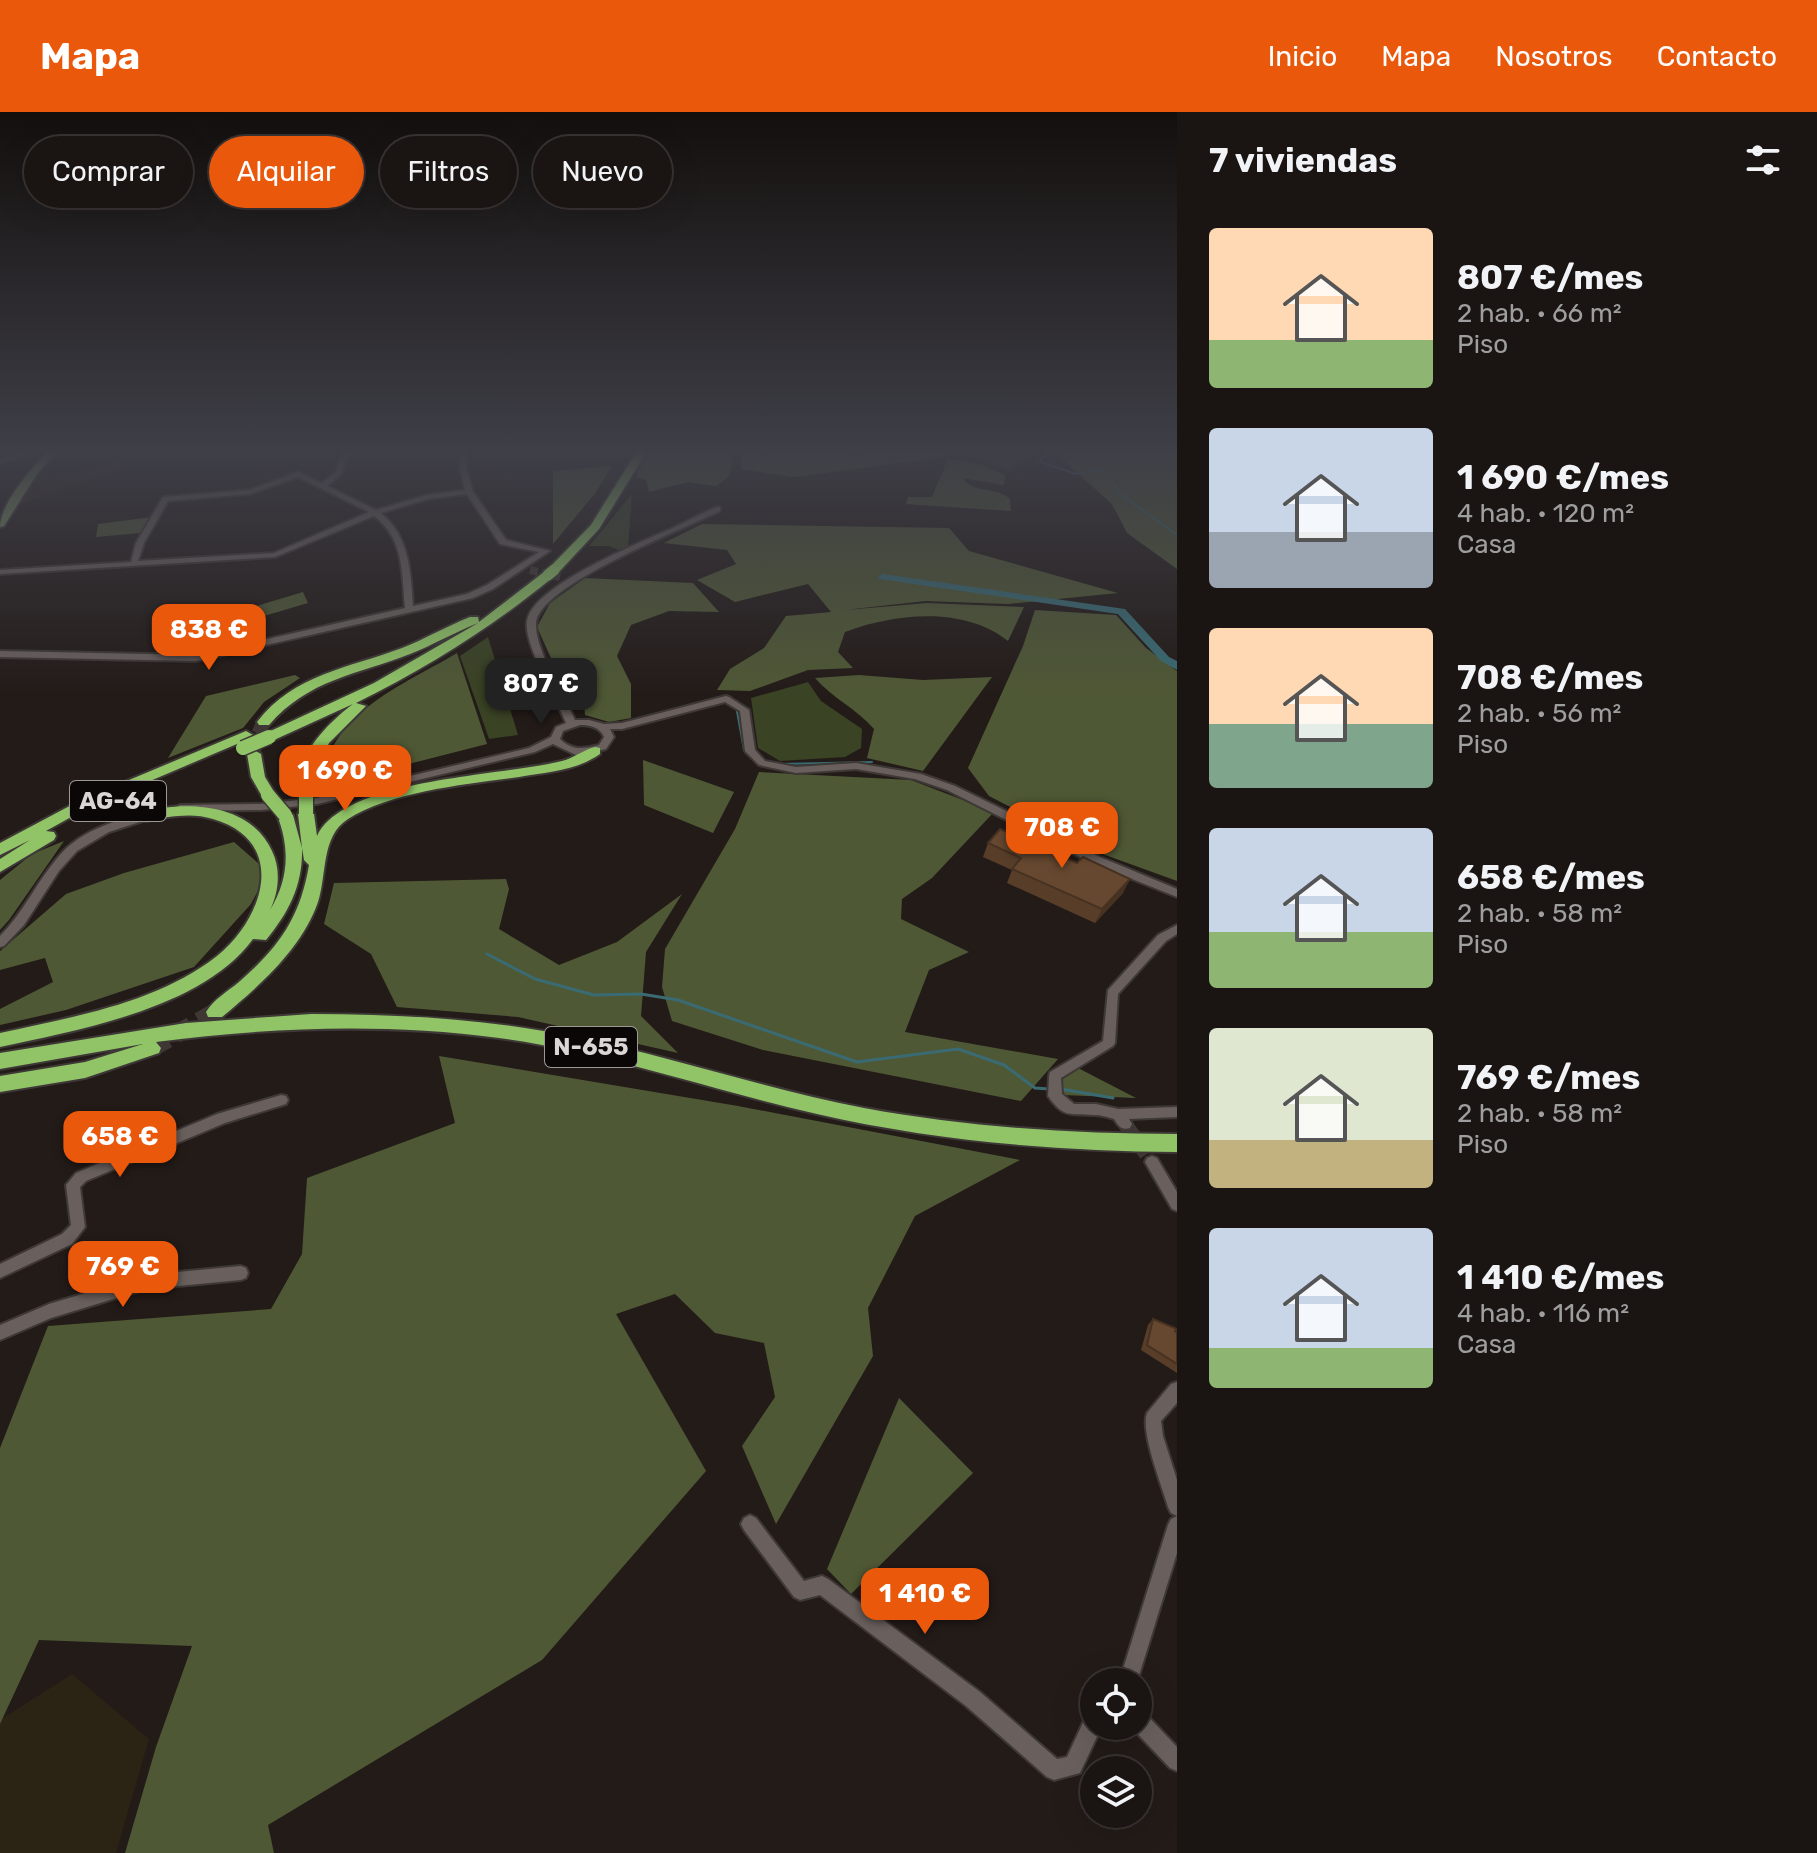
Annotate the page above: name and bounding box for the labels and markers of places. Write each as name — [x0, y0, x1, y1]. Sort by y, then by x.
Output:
pin: 838 € — [153, 604, 265, 672]
pin: 807 € — [485, 658, 597, 726]
pin: 1 690 € — [271, 745, 419, 813]
pin: 708 € — [1006, 802, 1118, 870]
pin: 658 € — [64, 1111, 176, 1179]
pin: 769 € — [67, 1241, 179, 1309]
pin: 1 410 € — [851, 1568, 999, 1636]

